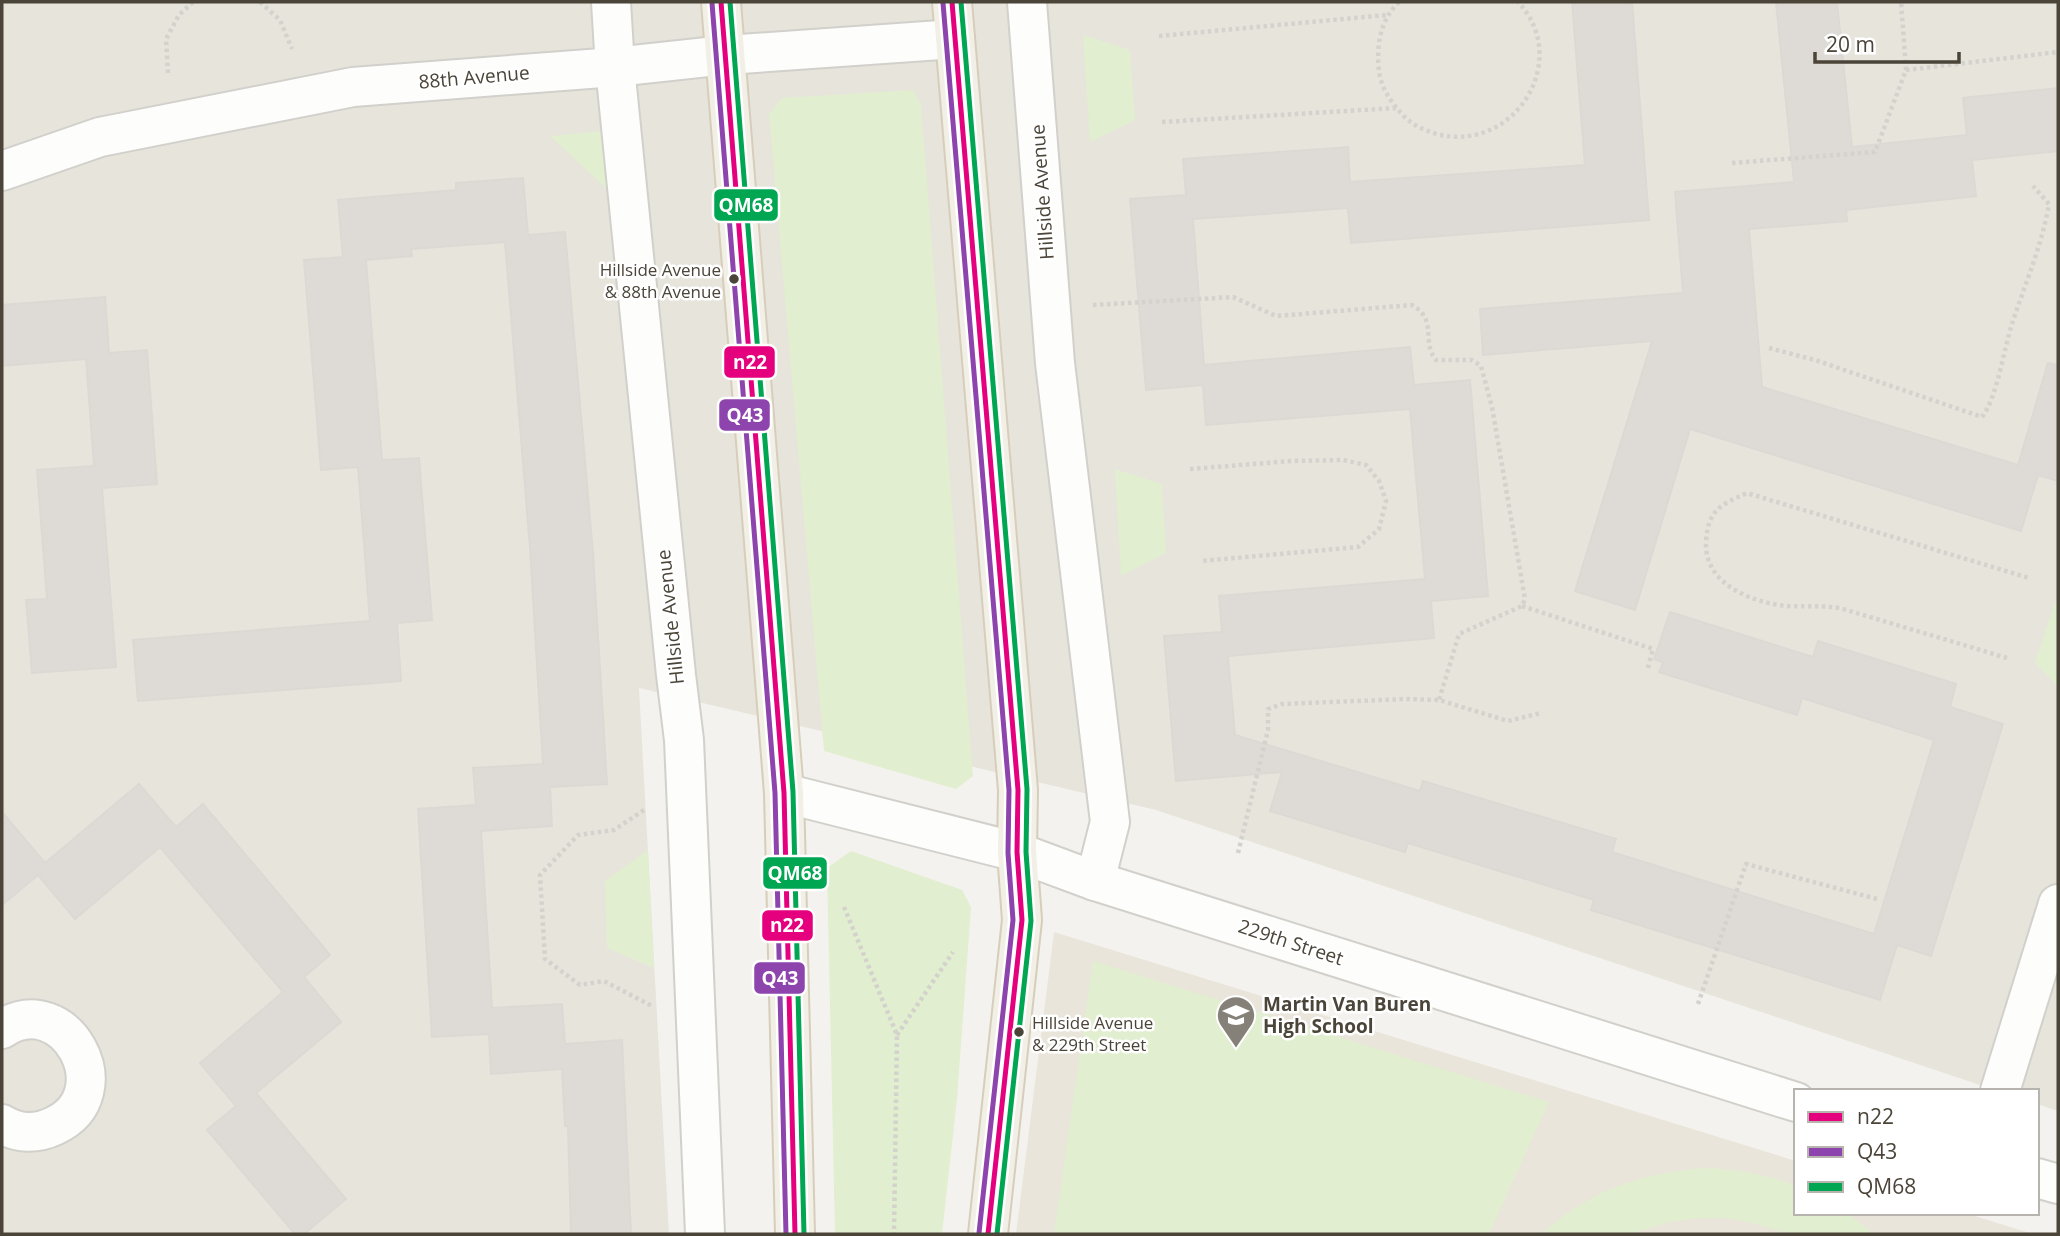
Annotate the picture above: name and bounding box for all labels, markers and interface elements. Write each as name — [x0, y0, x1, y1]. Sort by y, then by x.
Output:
scale bar — [1815, 21, 1958, 65]
text: 20 m — [1826, 30, 1875, 58]
street label: 88th Avenue — [417, 59, 531, 95]
street label: Hillside Avenue — [1024, 123, 1060, 261]
line badge: QM68 — [713, 188, 779, 222]
text: QM68 — [719, 192, 774, 218]
place label: Hillside Avenue & 88th Avenue — [600, 258, 721, 303]
marker: Hillside Avenue & 88th Avenue — [727, 272, 741, 286]
line badge: n22 — [723, 345, 776, 379]
text: n22 — [733, 349, 767, 375]
line badge: Q43 — [718, 398, 771, 432]
text: Q43 — [727, 402, 764, 428]
street label: Hillside Avenue — [650, 548, 690, 686]
line badge: QM68 — [762, 856, 828, 890]
text: QM68 — [768, 860, 823, 886]
line badge: n22 — [761, 909, 814, 942]
text: n22 — [770, 912, 804, 938]
street label: 229th Street — [1235, 913, 1347, 971]
line badge: Q43 — [753, 961, 806, 995]
text: Q43 — [762, 965, 799, 991]
place label: Martin Van Buren High School — [1263, 991, 1431, 1039]
school or university icon: Martin Van Buren High School — [1215, 994, 1257, 1049]
place label: Hillside Avenue & 229th Street — [1032, 1011, 1153, 1056]
marker: Hillside Avenue & 229th Street — [1012, 1025, 1026, 1039]
legend — [1794, 1089, 2039, 1215]
text: n22 — [1857, 1102, 1894, 1130]
text: Q43 — [1857, 1137, 1897, 1165]
text: QM68 — [1857, 1172, 1916, 1200]

